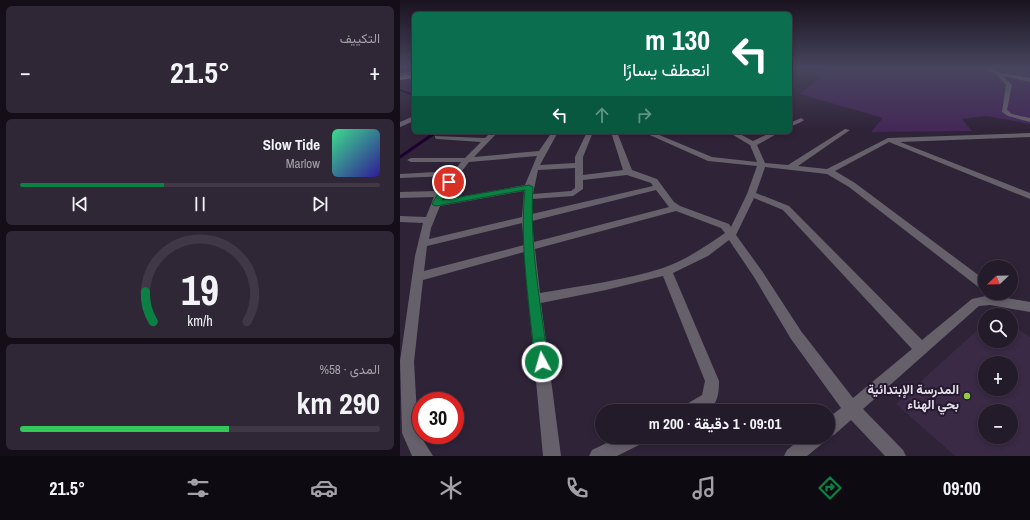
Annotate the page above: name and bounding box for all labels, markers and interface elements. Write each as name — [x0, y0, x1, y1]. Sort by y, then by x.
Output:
text: 130 m — [645, 21, 710, 59]
icon: left — [724, 28, 776, 80]
text: التكييف — [340, 30, 380, 47]
text: 21.5° — [170, 52, 230, 92]
text: − — [20, 57, 31, 87]
text: + — [369, 57, 380, 87]
text: انعطف يسارًا — [623, 57, 710, 82]
icon: left — [549, 104, 571, 126]
icon: ahead — [591, 104, 613, 126]
icon: right — [633, 104, 655, 126]
text: Slow Tide — [263, 134, 320, 155]
text: Marlow — [286, 155, 320, 172]
pin — [432, 165, 466, 199]
icon: arrive — [438, 171, 460, 193]
icon: previous — [69, 193, 91, 215]
icon: pause — [189, 193, 211, 215]
icon: next — [309, 193, 331, 215]
north arrow — [978, 260, 1018, 300]
map controls — [978, 260, 1018, 444]
text: 19 — [181, 262, 219, 318]
button: search — [978, 308, 1018, 348]
text: km/h — [187, 311, 213, 330]
position arrow — [521, 341, 563, 383]
button: + — [978, 356, 1018, 396]
text: المدى · 58% — [319, 361, 380, 378]
place label: المدرسة الإبتدائية بحي الهناء — [867, 381, 959, 415]
text: 290 km — [297, 383, 380, 423]
marker: المدرسة الإبتدائية بحي الهناء — [962, 391, 972, 401]
speed limit sign: 30 — [412, 392, 464, 444]
button: − — [978, 404, 1018, 444]
text: 09:01 · 1 دقيقة · 200 m — [649, 413, 781, 434]
icon: filters — [184, 474, 212, 502]
icon: car — [310, 474, 338, 502]
icon: climate — [437, 474, 465, 502]
icon: phone — [563, 474, 591, 502]
icon: music — [690, 474, 718, 502]
icon: directions — [816, 474, 844, 502]
text: 21.5° — [49, 476, 85, 501]
text: 09:00 — [943, 476, 981, 501]

